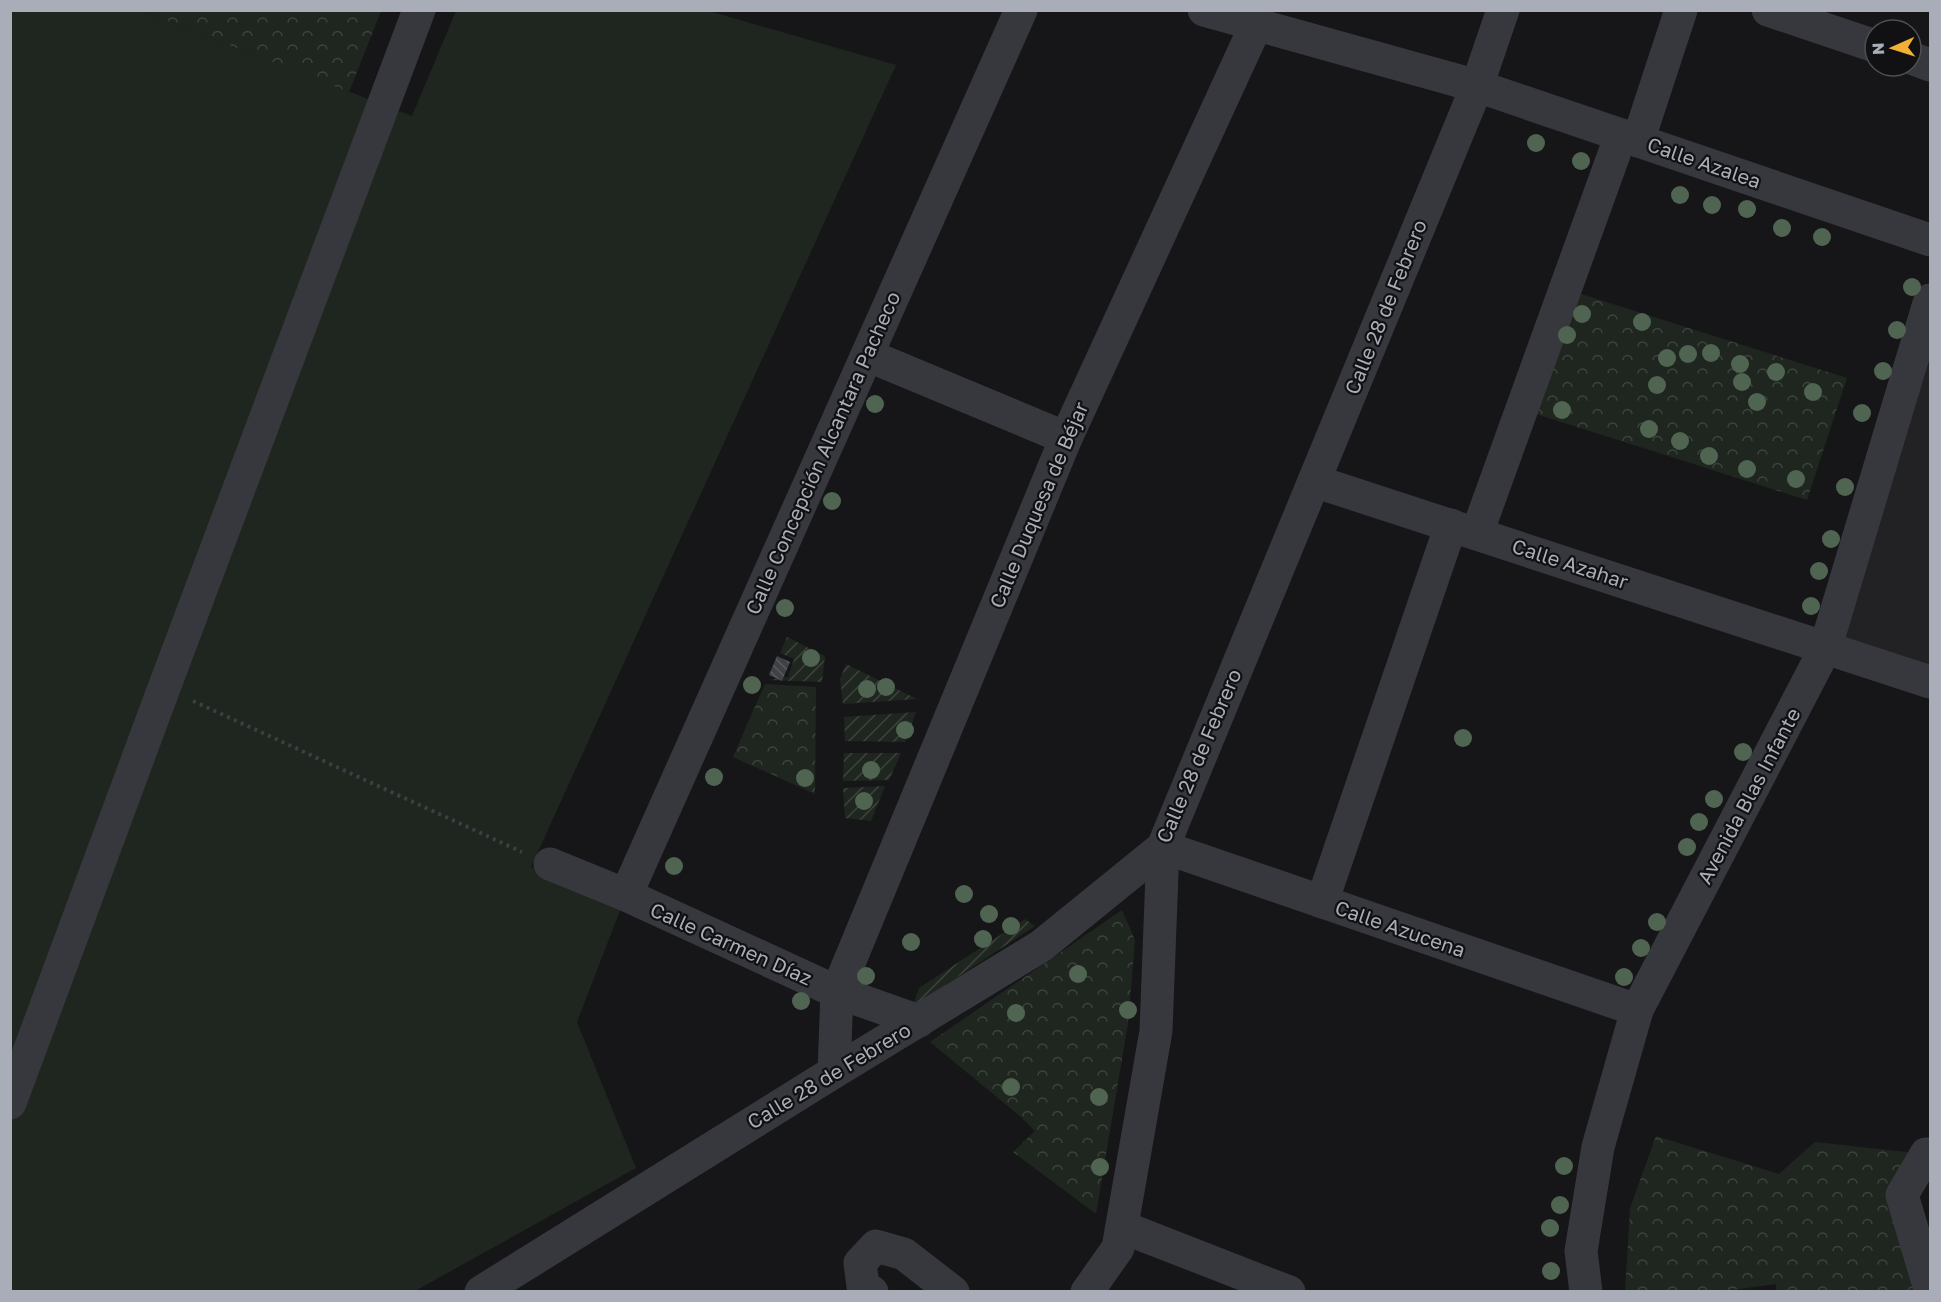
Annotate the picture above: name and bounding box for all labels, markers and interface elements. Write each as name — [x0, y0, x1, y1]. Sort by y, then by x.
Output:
north arrow — [1863, 18, 1923, 78]
text: N — [1868, 42, 1888, 55]
street label: Calle Azalea — [1644, 131, 1764, 193]
street label: Calle 28 de Febrero — [1339, 216, 1431, 397]
street label: Calle Concepción Alcantara Pacheco — [740, 287, 904, 618]
street label: Calle Duquesa de Béjar — [984, 398, 1092, 611]
street label: Calle Azahar — [1509, 533, 1632, 593]
street label: Calle 28 de Febrero — [1151, 665, 1246, 846]
street label: Avenida Blas Infante — [1692, 703, 1805, 888]
street label: Calle Azucena — [1332, 895, 1469, 962]
street label: Calle Carmen Díaz — [647, 897, 816, 989]
street label: Calle 28 de Febrero — [743, 1017, 914, 1133]

